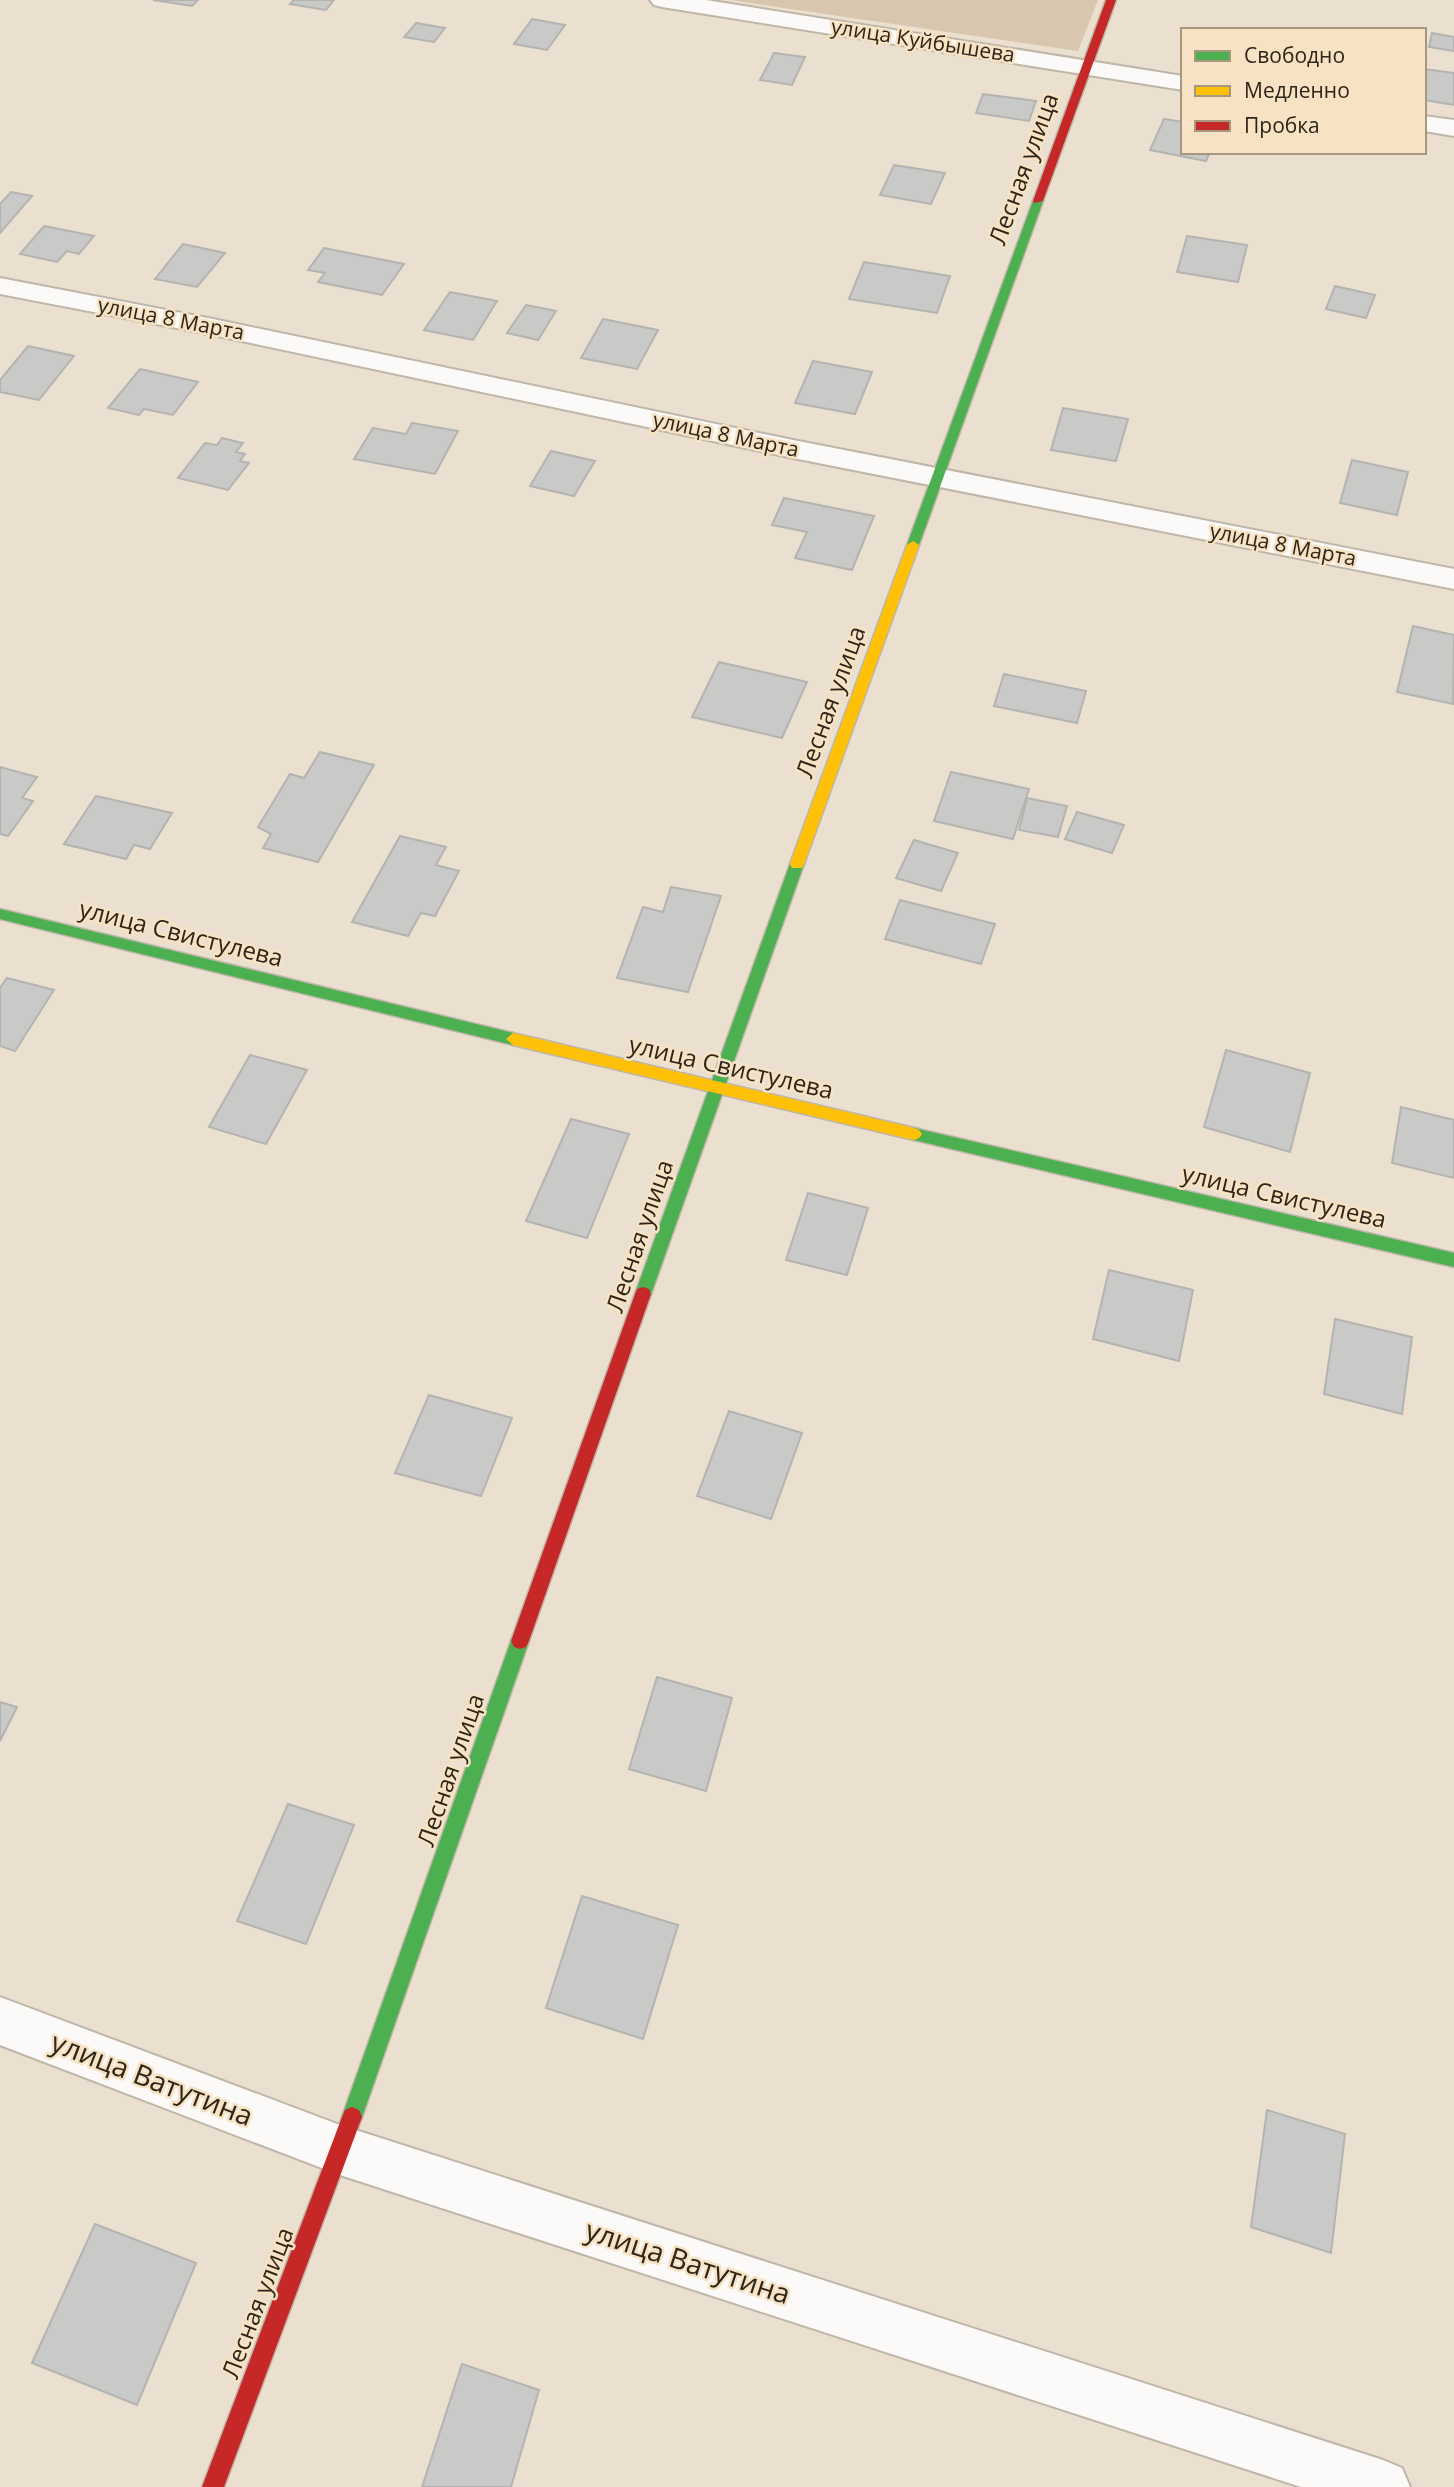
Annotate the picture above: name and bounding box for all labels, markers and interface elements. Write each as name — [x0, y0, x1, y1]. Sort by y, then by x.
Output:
street label: улица Куйбышева — [829, 12, 1017, 68]
legend — [1181, 28, 1426, 154]
text: Свободно — [1244, 41, 1345, 69]
text: Медленно — [1244, 76, 1350, 104]
street label: Лесная улица — [980, 88, 1065, 249]
text: Пробка — [1244, 111, 1320, 139]
street label: улица 8 Марта — [96, 290, 247, 346]
street label: улица 8 Марта — [651, 405, 802, 463]
street label: улица 8 Марта — [1208, 516, 1359, 572]
street label: Лесная улица — [787, 621, 872, 782]
street label: улица Свистулева — [76, 891, 287, 974]
street label: улица Свистулева — [626, 1027, 837, 1106]
street label: Лесная улица — [597, 1155, 680, 1316]
street label: улица Свистулева — [1179, 1156, 1390, 1235]
street label: Лесная улица — [408, 1689, 491, 1850]
street label: улица Ватутина — [46, 2022, 259, 2134]
street label: улица Ватутина — [581, 2210, 796, 2312]
street label: Лесная улица — [213, 2222, 301, 2383]

